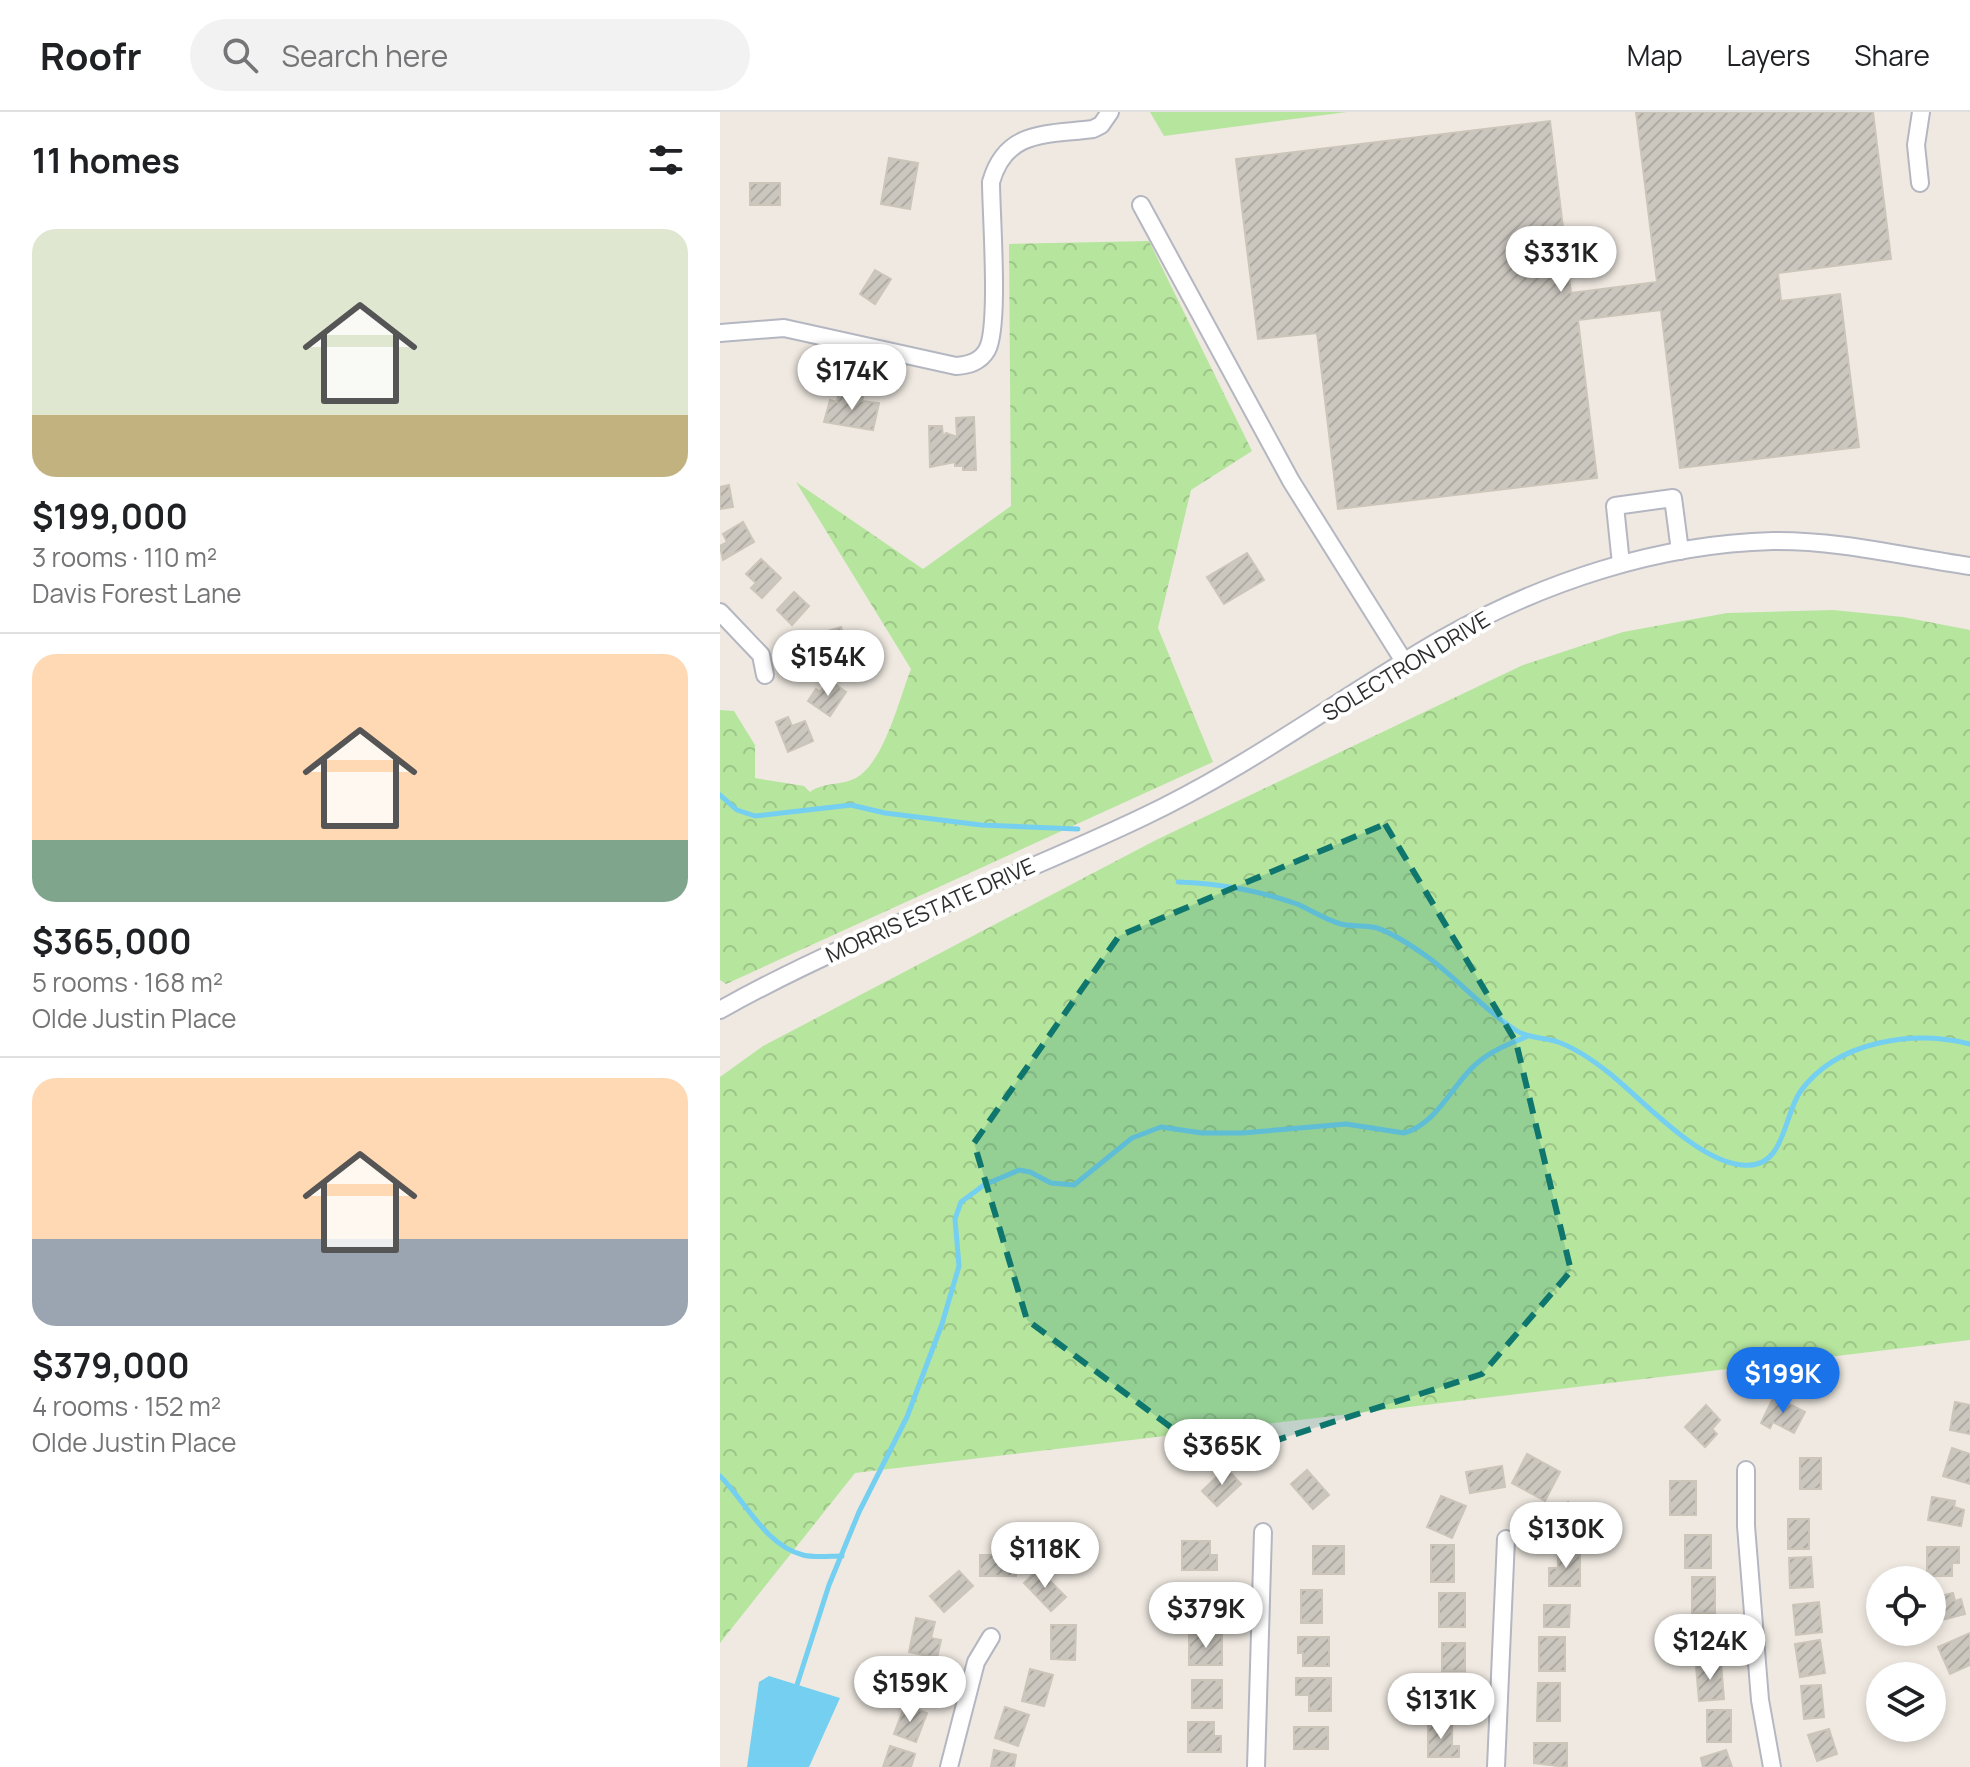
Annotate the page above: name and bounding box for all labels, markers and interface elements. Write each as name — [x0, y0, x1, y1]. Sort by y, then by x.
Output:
search box — [190, 19, 750, 91]
text: Roofr — [40, 29, 142, 81]
icon: search — [218, 33, 262, 77]
text: Search here — [282, 35, 448, 76]
text: Map — [1627, 36, 1683, 74]
text: Layers — [1727, 36, 1810, 74]
text: Share — [1854, 36, 1930, 74]
text: 11 homes — [32, 137, 180, 183]
icon: filters — [644, 138, 688, 182]
pin: $331K — [1505, 226, 1617, 294]
text: $331K — [1524, 234, 1598, 270]
icon: home — [288, 281, 432, 425]
pin: $174K — [796, 344, 908, 412]
text: $174K — [815, 352, 889, 388]
text: $199,000 — [32, 493, 188, 539]
text: 3 rooms · 110 m² — [32, 539, 217, 575]
text: Davis Forest Lane — [32, 575, 241, 611]
street label: SOLECTRON DRIVE — [1317, 604, 1495, 728]
pin: $154K — [772, 630, 884, 698]
text: $154K — [790, 638, 866, 674]
icon: home — [288, 706, 432, 850]
street label: MORRIS ESTATE DRIVE — [821, 850, 1039, 970]
text: $365,000 — [32, 918, 192, 964]
text: 5 rooms · 168 m² — [32, 964, 223, 1000]
text: Olde Justin Place — [32, 1000, 236, 1036]
icon: home — [288, 1130, 432, 1274]
text: $379,000 — [32, 1342, 190, 1388]
pin: $199K — [1727, 1347, 1839, 1415]
text: $199K — [1745, 1355, 1821, 1391]
text: 4 rooms · 152 m² — [32, 1388, 221, 1424]
pin: $365K — [1166, 1419, 1278, 1487]
text: Olde Justin Place — [32, 1424, 236, 1460]
text: $365K — [1182, 1427, 1262, 1463]
pin: $130K — [1510, 1502, 1622, 1570]
text: $130K — [1528, 1510, 1604, 1546]
pin: $118K — [989, 1522, 1101, 1590]
text: $118K — [1009, 1530, 1081, 1566]
map controls — [1866, 1566, 1946, 1742]
button: locate — [1866, 1566, 1946, 1646]
pin: $379K — [1150, 1582, 1262, 1650]
text: $379K — [1167, 1590, 1245, 1626]
pin: $124K — [1654, 1614, 1766, 1682]
text: $124K — [1672, 1622, 1748, 1658]
pin: $159K — [854, 1656, 966, 1724]
button: layers — [1866, 1662, 1946, 1742]
text: $159K — [872, 1664, 948, 1700]
pin: $131K — [1385, 1673, 1497, 1741]
text: $131K — [1405, 1681, 1477, 1717]

